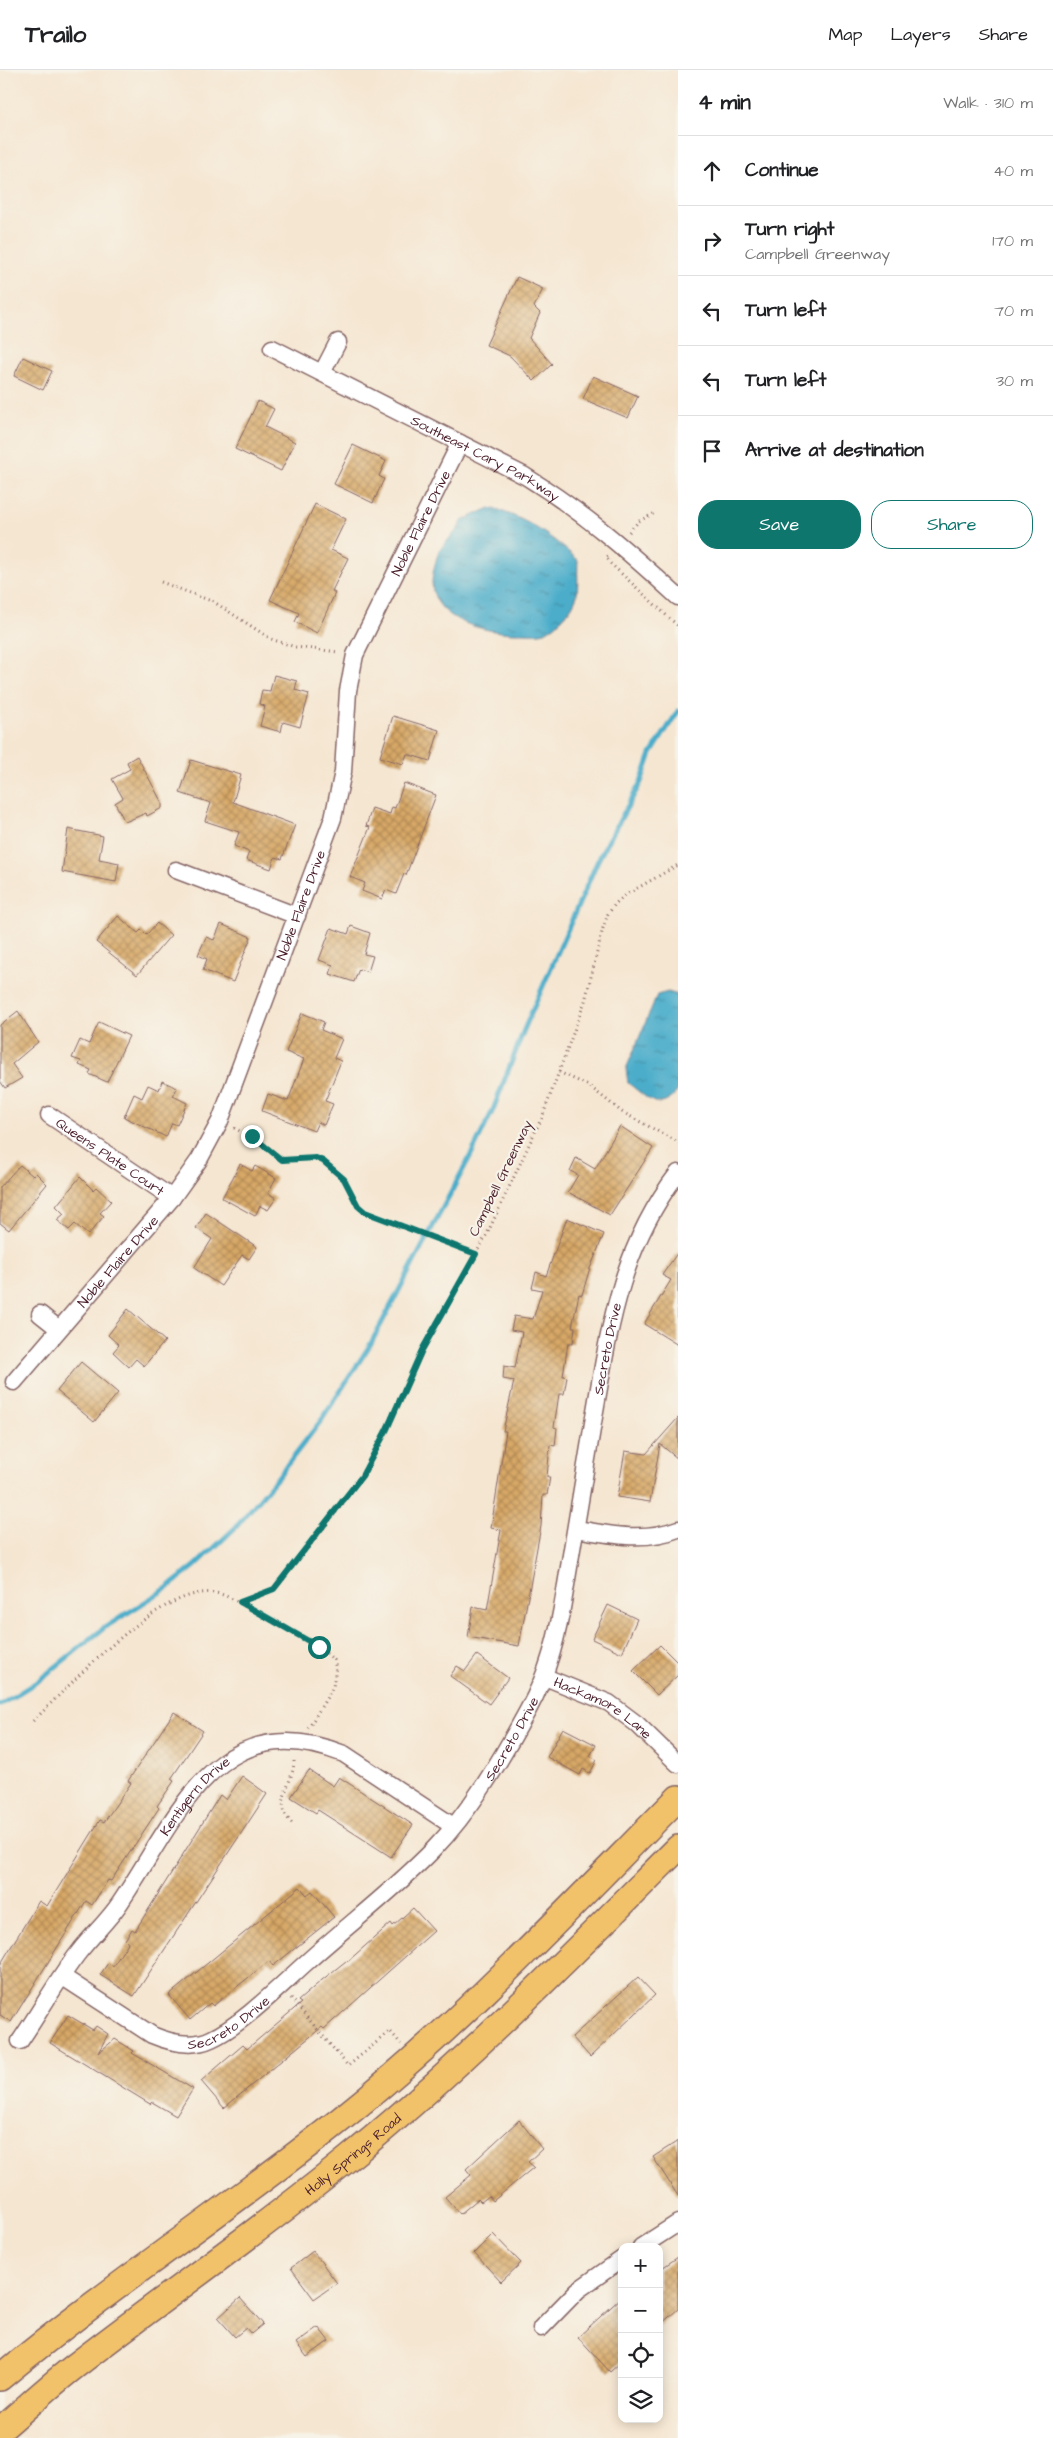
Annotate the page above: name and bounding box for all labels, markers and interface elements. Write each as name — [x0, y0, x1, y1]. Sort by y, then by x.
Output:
text: Trailo — [25, 18, 86, 52]
text: Map — [828, 22, 862, 47]
text: Layers — [890, 22, 951, 47]
text: Share — [979, 22, 1028, 47]
text: 4 min — [698, 88, 751, 117]
text: Walk · 310 m — [943, 92, 1033, 114]
icon: ahead — [698, 157, 726, 185]
text: Continue — [745, 157, 819, 184]
text: 40 m — [993, 160, 1033, 182]
text: Turn right — [745, 216, 834, 243]
icon: right — [698, 227, 726, 255]
text: 170 m — [992, 230, 1033, 252]
text: Campbell Greenway — [745, 243, 890, 265]
icon: left — [698, 297, 726, 325]
text: Turn left — [745, 297, 826, 324]
text: 70 m — [994, 300, 1033, 322]
icon: left — [698, 367, 726, 395]
text: Turn left — [745, 367, 826, 394]
text: 30 m — [996, 370, 1033, 392]
street label: Southeast Cary Parkway — [407, 411, 563, 507]
icon: arrive — [698, 437, 726, 465]
text: Arrive at destination — [745, 437, 924, 464]
street label: Noble Flaire Drive — [387, 467, 456, 580]
button: Save — [698, 500, 861, 549]
button: Share — [871, 500, 1033, 549]
street label: Noble Flaire Drive — [272, 847, 331, 963]
street label: Queens Plate Court — [51, 1113, 168, 1201]
street label: Campbell Greenway — [464, 1117, 538, 1240]
route end — [241, 1125, 264, 1148]
street label: Noble Flaire Drive — [73, 1211, 164, 1312]
street label: Secreto Drive — [589, 1300, 627, 1397]
route start — [308, 1636, 331, 1659]
street label: Hackamore Lane — [550, 1673, 656, 1744]
street label: Secreto Drive — [480, 1693, 544, 1785]
street label: Kentigern Drive — [156, 1752, 235, 1840]
street label: Secreto Drive — [187, 1991, 275, 2055]
street label: Holly Springs Road — [301, 2109, 406, 2201]
map controls — [618, 2243, 663, 2423]
button: + — [618, 2243, 663, 2288]
button: − — [618, 2288, 663, 2333]
button: locate — [618, 2333, 663, 2378]
button: layers — [618, 2378, 663, 2423]

